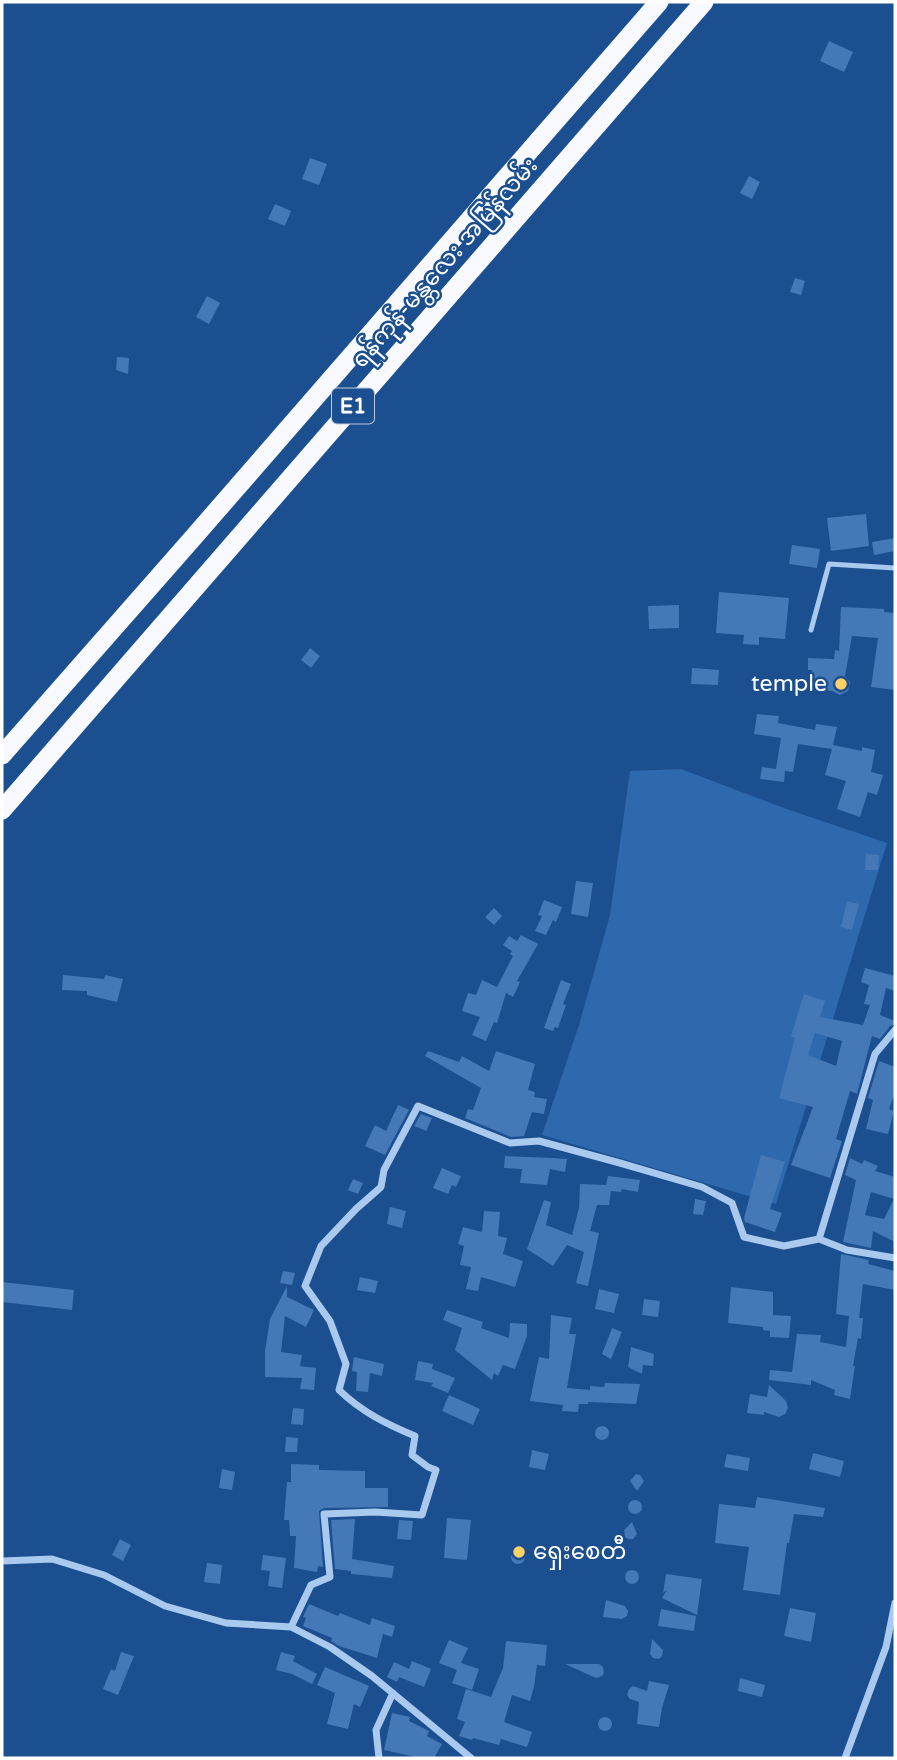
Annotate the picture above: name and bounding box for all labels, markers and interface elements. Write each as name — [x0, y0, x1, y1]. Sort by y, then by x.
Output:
street label: ရန်ကုန်-မန္တလေး အမြန်လမ်း — [344, 150, 547, 376]
road number: E1 — [332, 388, 374, 424]
place label: temple — [751, 670, 827, 698]
marker: temple — [833, 676, 849, 692]
place label: ရှေးစေတီ — [533, 1535, 626, 1570]
marker: ရှေးစေတီ — [511, 1544, 527, 1560]

